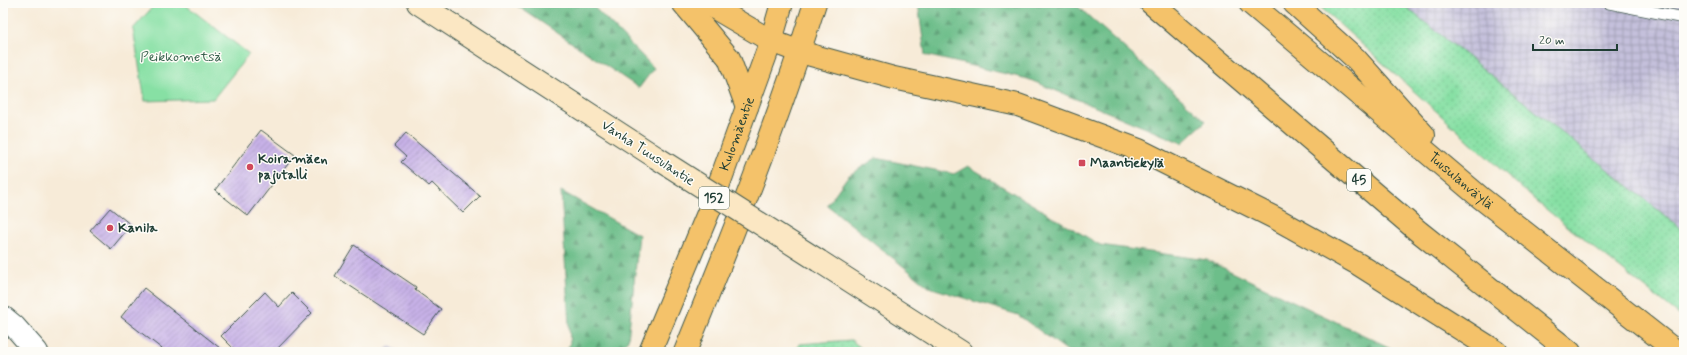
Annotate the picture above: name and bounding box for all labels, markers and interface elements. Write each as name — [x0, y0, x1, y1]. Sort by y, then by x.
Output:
scale bar — [1533, 26, 1617, 52]
text: 20 m — [1539, 33, 1565, 49]
park label: Peikkometsä — [140, 48, 222, 66]
street label: Kulomäentie — [716, 94, 759, 173]
street label: Vanha Tuusulantie — [598, 116, 698, 190]
street label: Tuusulanväylä — [1424, 148, 1497, 214]
place label: Koiramäen pajutalli — [258, 150, 328, 185]
place label: Maantiekylä — [1090, 154, 1164, 172]
marker: Maantiekylä — [1077, 158, 1087, 168]
marker: Koiramäen pajutalli — [245, 162, 255, 172]
road number: 45 — [1347, 169, 1371, 191]
road number: 152 — [699, 187, 729, 209]
place label: Kanila — [118, 219, 158, 237]
marker: Kanila — [105, 223, 115, 233]

